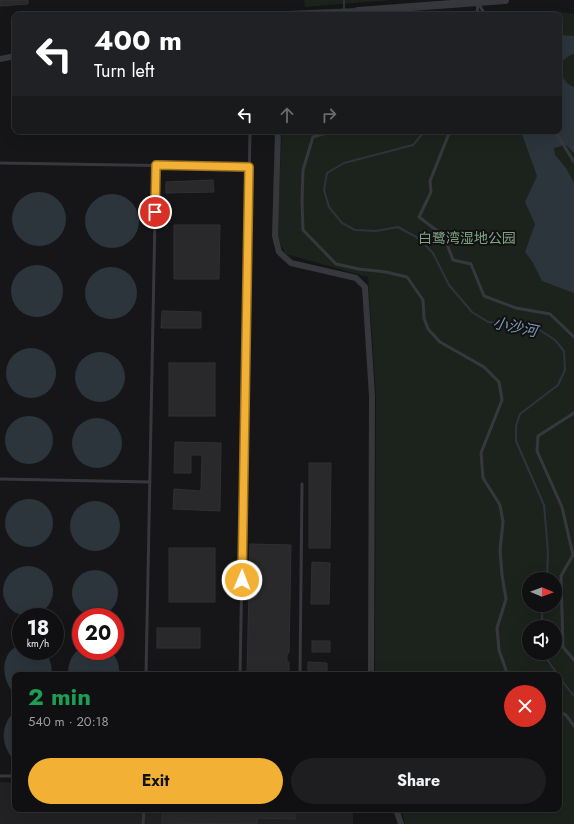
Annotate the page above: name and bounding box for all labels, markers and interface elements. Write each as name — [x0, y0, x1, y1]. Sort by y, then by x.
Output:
text: 400 m — [94, 20, 182, 61]
icon: left — [28, 28, 80, 80]
text: Turn left — [94, 58, 154, 84]
icon: left — [234, 104, 256, 126]
icon: ahead — [276, 104, 298, 126]
icon: right — [318, 104, 340, 126]
pin — [138, 195, 172, 229]
icon: arrive — [144, 201, 166, 223]
park label: 白鹭湾湿地公园 — [418, 228, 516, 248]
water label: 小沙河 — [491, 312, 542, 343]
position arrow — [221, 559, 263, 601]
north arrow — [522, 572, 562, 612]
map controls — [522, 572, 562, 660]
speed limit sign: 20 — [72, 608, 124, 660]
text: 18 — [27, 614, 49, 643]
button: sound — [522, 620, 562, 660]
text: km/h — [27, 636, 49, 651]
text: 2 min — [28, 679, 91, 714]
button: close — [504, 685, 546, 727]
text: 540 m · 20:18 — [28, 712, 109, 731]
button: Exit — [28, 758, 283, 804]
button: Share — [291, 758, 546, 804]

